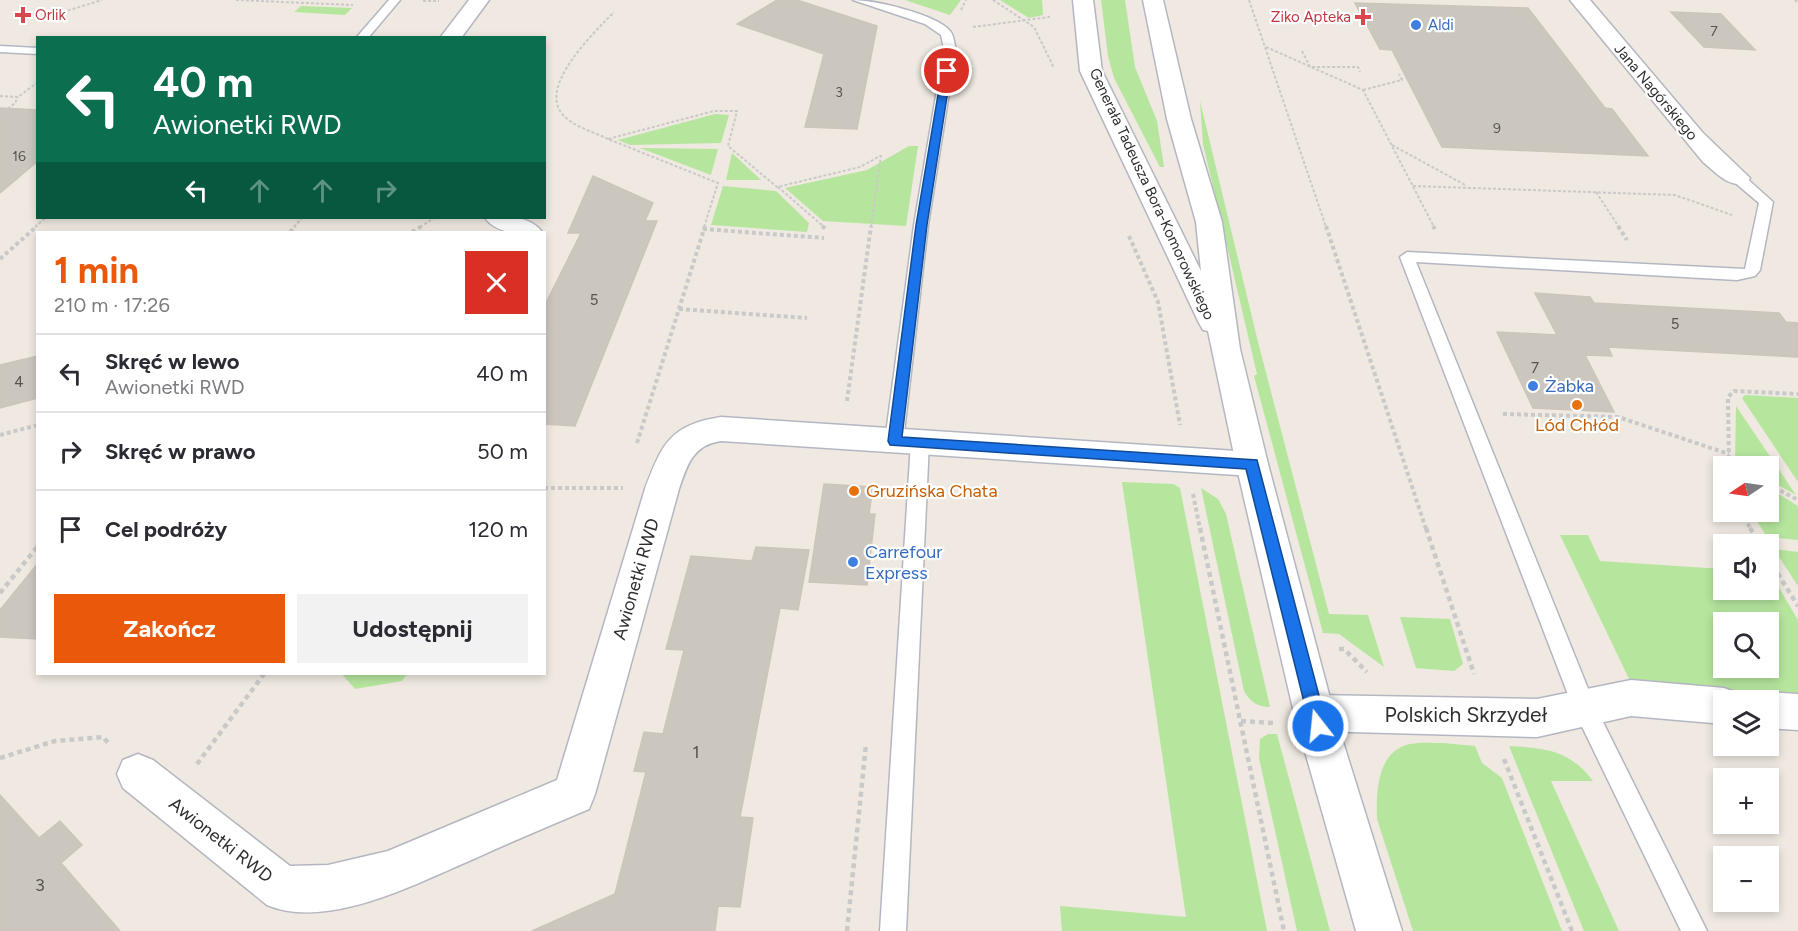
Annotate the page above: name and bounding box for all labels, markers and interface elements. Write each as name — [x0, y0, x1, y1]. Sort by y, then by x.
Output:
place label: Orlik — [35, 6, 66, 24]
marker: Orlik — [16, 8, 30, 22]
place label: Ziko Apteka — [1271, 8, 1351, 26]
marker: Ziko Apteka — [1356, 10, 1370, 24]
place label: Aldi — [1428, 16, 1454, 34]
marker: Aldi — [1409, 18, 1423, 32]
house number: 7 — [1710, 23, 1718, 40]
street label: Jana Nagórskiego — [1610, 40, 1702, 144]
pin — [921, 45, 972, 96]
icon: arrive — [930, 54, 963, 87]
text: 40 m — [153, 57, 253, 108]
icon: left — [54, 60, 132, 138]
street label: Generała Tadeusza Bora-Komorowskiego — [1086, 65, 1218, 323]
house number: 3 — [835, 84, 843, 101]
text: Awionetki RWD — [153, 108, 342, 141]
house number: 9 — [1493, 120, 1501, 137]
house number: 16 — [12, 148, 26, 165]
icon: left — [180, 174, 213, 207]
icon: ahead — [243, 174, 276, 207]
icon: ahead — [306, 174, 339, 207]
icon: right — [369, 174, 402, 207]
text: 1 min — [54, 249, 139, 292]
button: close — [465, 251, 528, 314]
house number: 5 — [590, 291, 598, 309]
text: 210 m · 17:26 — [54, 293, 170, 317]
house number: 5 — [1671, 315, 1679, 333]
text: Skręć w lewo — [105, 348, 240, 375]
icon: left — [54, 357, 87, 390]
house number: 7 — [1531, 359, 1539, 377]
text: 40 m — [476, 360, 528, 387]
house number: 4 — [14, 373, 24, 391]
text: Awionetki RWD — [105, 375, 245, 399]
place label: Żabka — [1545, 375, 1594, 397]
marker: Żabka — [1526, 379, 1540, 393]
marker: Lód Chłód — [1570, 398, 1584, 412]
place label: Lód Chłód — [1535, 414, 1619, 436]
icon: right — [54, 435, 87, 468]
text: Skręć w prawo — [105, 438, 255, 465]
text: 50 m — [477, 438, 528, 465]
north arrow — [1713, 456, 1779, 522]
map controls — [1713, 456, 1779, 912]
place label: Gruzińska Chata — [866, 480, 998, 502]
marker: Gruzińska Chata — [847, 484, 861, 498]
icon: arrive — [54, 513, 87, 546]
text: Cel podróży — [105, 516, 227, 543]
text: 120 m — [468, 516, 528, 543]
street label: Awionetki RWD — [608, 516, 664, 642]
button: sound — [1713, 534, 1779, 600]
place label: Carrefour Express — [865, 541, 942, 584]
marker: Carrefour Express — [846, 555, 860, 569]
button: Zakończ — [54, 594, 285, 663]
button: Udostępnij — [297, 594, 528, 663]
button: search — [1713, 612, 1779, 678]
button: layers — [1713, 690, 1779, 756]
position arrow — [1286, 694, 1350, 758]
street label: Polskich Skrzydeł — [1385, 702, 1547, 727]
house number: 1 — [692, 741, 700, 763]
button: + — [1713, 768, 1779, 834]
street label: Awionetki RWD — [165, 793, 277, 887]
button: − — [1713, 846, 1779, 912]
house number: 3 — [35, 874, 45, 896]

